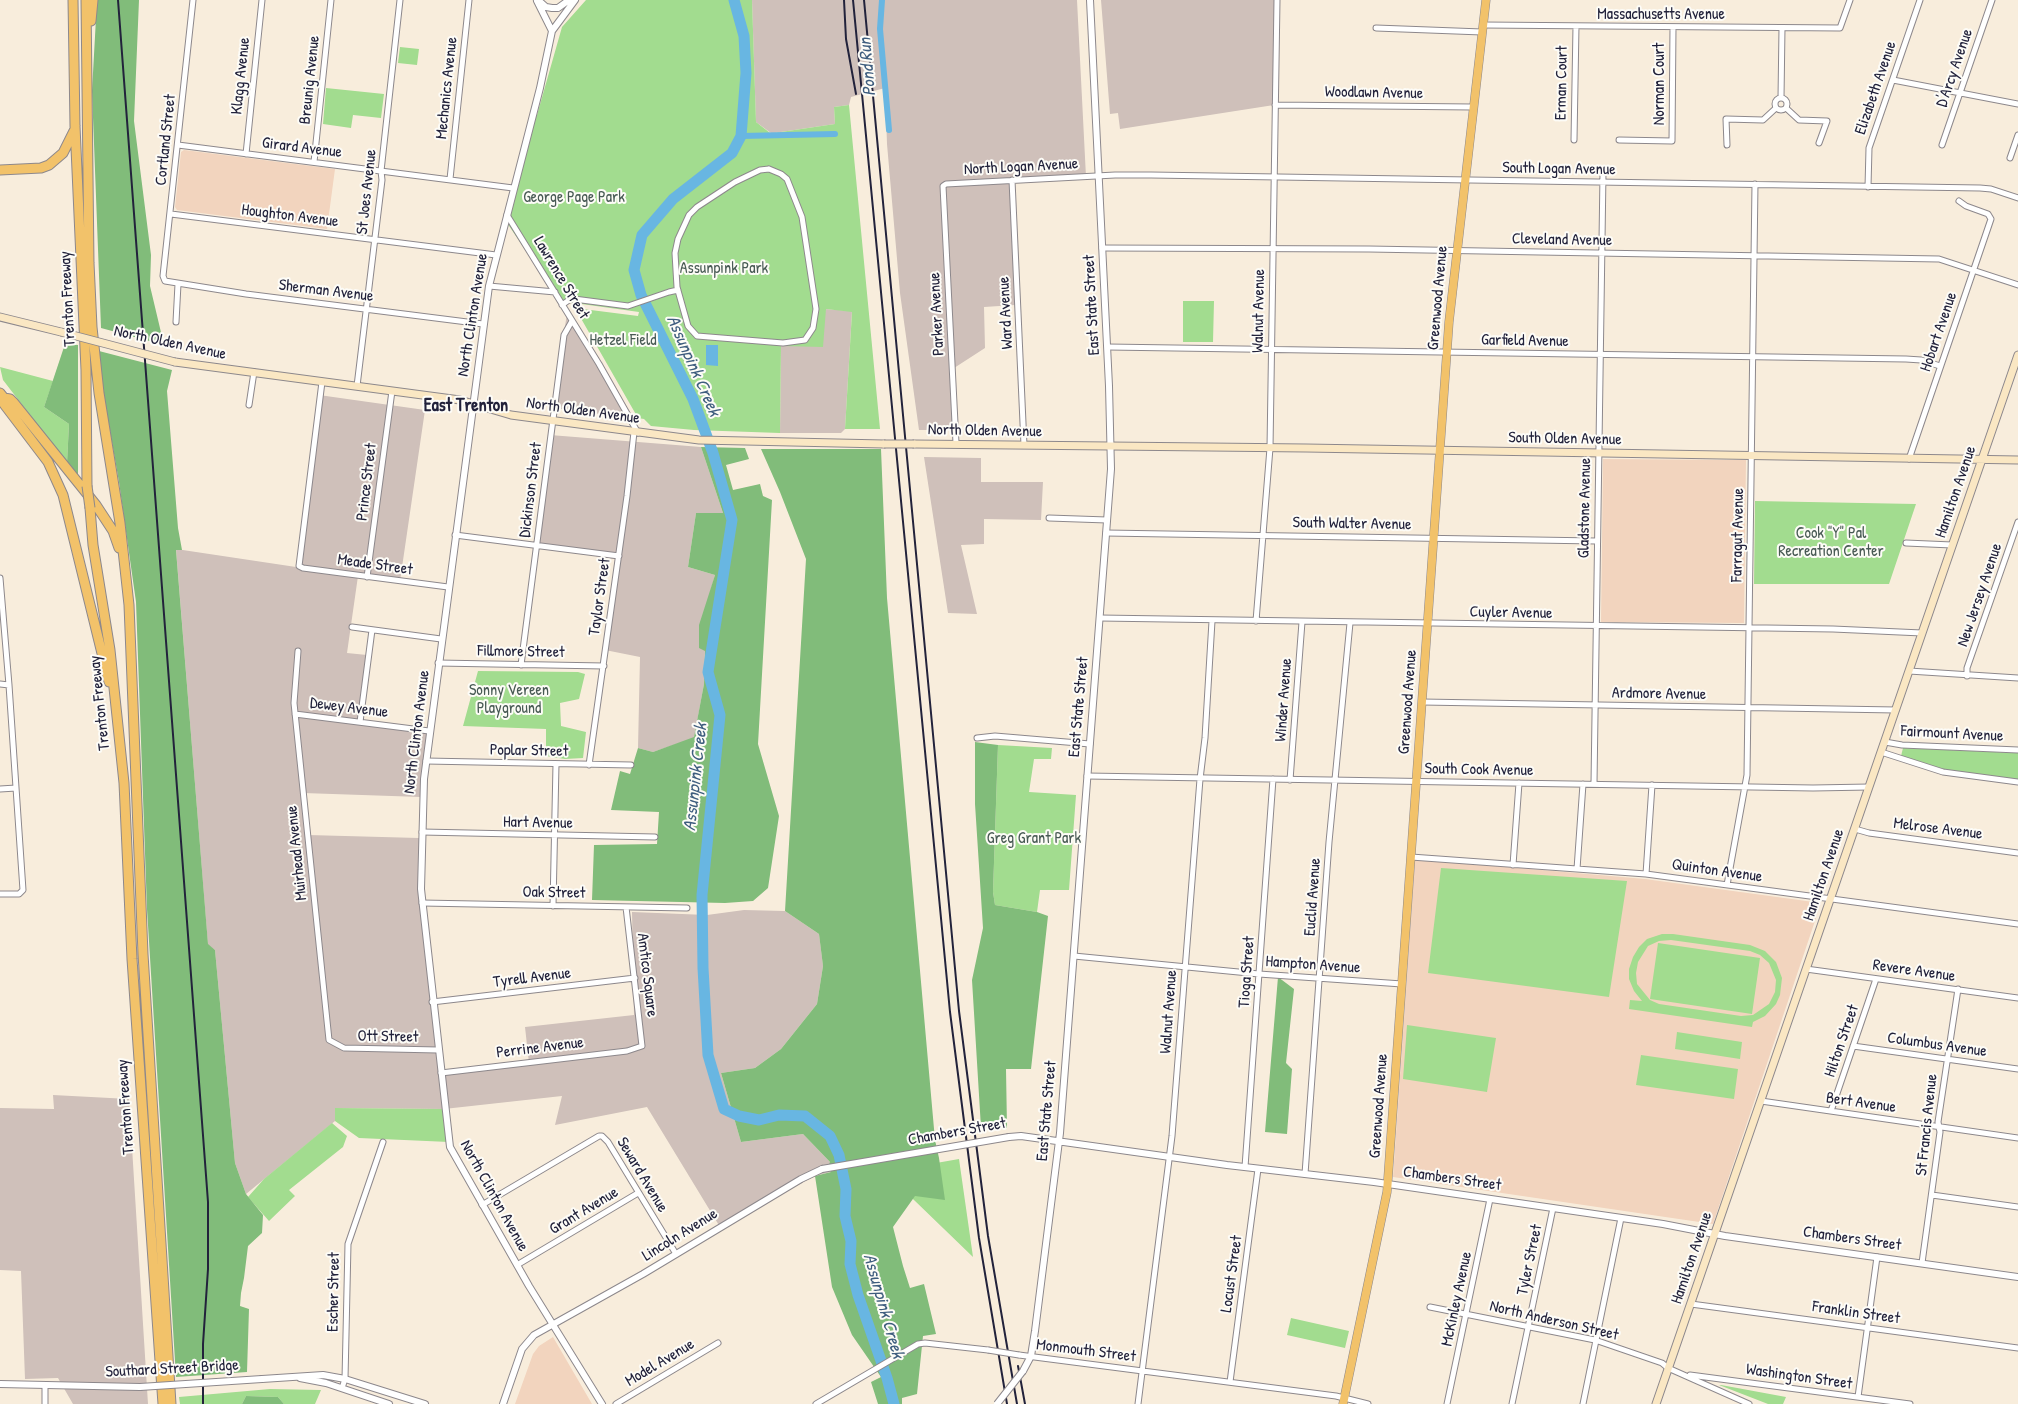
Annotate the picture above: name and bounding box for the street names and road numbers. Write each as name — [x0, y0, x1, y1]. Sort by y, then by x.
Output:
street label: Massachusetts Avenue — [1597, 5, 1725, 25]
street label: D'Arcy Avenue — [1933, 26, 1977, 110]
street label: Breunig Avenue — [296, 35, 324, 125]
street label: Mechanics Avenue — [432, 36, 462, 140]
street label: Klagg Avenue — [227, 37, 255, 115]
street label: Elizabeth Avenue — [1851, 39, 1901, 137]
street label: Norman Court — [1650, 43, 1670, 125]
street label: Erman Court — [1552, 46, 1572, 120]
street label: Woodlawn Avenue — [1325, 83, 1423, 103]
street label: Cortland Street — [152, 93, 180, 187]
street label: Girard Avenue — [261, 134, 343, 162]
street label: St Joes Avenue — [353, 148, 381, 236]
street label: North Logan Avenue — [963, 154, 1079, 180]
street label: South Logan Avenue — [1502, 158, 1616, 180]
street label: Houghton Avenue — [240, 201, 340, 231]
street label: Cleveland Avenue — [1512, 230, 1612, 250]
street label: Lawrence Street — [529, 233, 593, 323]
street label: Greenwood Avenue — [1424, 245, 1452, 351]
street label: Trenton Freeway — [56, 251, 80, 347]
street label: North Clinton Avenue — [454, 252, 492, 378]
street label: East State Street — [1080, 254, 1104, 356]
street label: Walnut Avenue — [1249, 269, 1269, 353]
street label: Parker Avenue — [925, 272, 949, 356]
street label: Sherman Avenue — [278, 276, 374, 306]
street label: Ward Avenue — [995, 276, 1017, 350]
street label: Hobart Avenue — [1916, 290, 1962, 374]
street label: North Olden Avenue — [112, 322, 228, 364]
street label: Garfield Avenue — [1481, 331, 1569, 351]
street label: North Olden Avenue — [525, 394, 641, 428]
street label: North Olden Avenue — [928, 420, 1042, 442]
street label: South Olden Avenue — [1508, 428, 1622, 450]
street label: Dickinson Street — [516, 441, 546, 539]
street label: Prince Street — [353, 442, 381, 522]
street label: Hamilton Avenue — [1931, 444, 1981, 540]
street label: Gladstone Avenue — [1575, 458, 1595, 558]
street label: Farragut Avenue — [1728, 488, 1748, 582]
street label: South Walter Avenue — [1292, 513, 1412, 535]
street label: New Jersey Avenue — [1953, 541, 2007, 649]
street label: Meade Street — [336, 550, 414, 580]
street label: Taylor Street — [585, 557, 615, 637]
street label: Cuyler Avenue — [1469, 603, 1553, 623]
street label: Fillmore Street — [477, 642, 565, 662]
street label: Greenwood Avenue — [1395, 649, 1421, 755]
street label: Trenton Freeway — [85, 655, 115, 751]
street label: East State Street — [1065, 656, 1093, 758]
street label: Winder Avenue — [1272, 658, 1296, 742]
street label: North Clinton Avenue — [400, 669, 434, 795]
street label: Ardmore Avenue — [1612, 684, 1706, 704]
street label: Dewey Avenue — [309, 694, 389, 722]
street label: Fairmount Avenue — [1900, 722, 2004, 746]
street label: Poplar Street — [490, 741, 568, 761]
street label: South Cook Avenue — [1425, 759, 1533, 781]
street label: Muirhead Avenue — [282, 804, 312, 902]
street label: Hart Avenue — [503, 813, 573, 833]
street label: Melrose Avenue — [1892, 814, 1984, 844]
street label: Hamilton Avenue — [1799, 827, 1849, 923]
street label: Quinton Avenue — [1671, 855, 1763, 887]
street label: Euclid Avenue — [1301, 857, 1325, 937]
street label: Oak Street — [522, 883, 586, 903]
street label: Amtico Square — [632, 932, 662, 1018]
street label: Tioga Street — [1235, 935, 1259, 1009]
street label: Hampton Avenue — [1265, 952, 1361, 978]
street label: Revere Avenue — [1871, 956, 1957, 986]
street label: Tyrell Avenue — [492, 964, 572, 992]
street label: Walnut Avenue — [1157, 970, 1181, 1054]
street label: Hilton Street — [1821, 1002, 1863, 1080]
street label: Ott Street — [357, 1027, 419, 1047]
street label: Columbus Avenue — [1886, 1029, 1988, 1061]
street label: Perrine Avenue — [495, 1033, 585, 1063]
street label: Greenwood Avenue — [1366, 1053, 1392, 1159]
street label: Trenton Freeway — [113, 1059, 139, 1155]
street label: East State Street — [1033, 1060, 1061, 1162]
street label: St Francis Avenue — [1912, 1073, 1942, 1177]
street label: Bert Avenue — [1825, 1089, 1897, 1117]
street label: Chambers Street — [907, 1114, 1007, 1150]
street label: Seward Avenue — [612, 1134, 672, 1216]
street label: North Clinton Avenue — [455, 1137, 533, 1255]
street label: Chambers Street — [1402, 1163, 1502, 1195]
street label: Grant Avenue — [546, 1183, 622, 1239]
street label: Lincoln Avenue — [639, 1204, 721, 1266]
street label: Hamilton Avenue — [1667, 1210, 1717, 1306]
street label: Tyler Street — [1513, 1223, 1547, 1297]
street label: Chambers Street — [1802, 1223, 1902, 1255]
street label: Locust Street — [1217, 1234, 1247, 1314]
street label: McKinley Avenue — [1438, 1250, 1476, 1348]
street label: Escher Street — [324, 1252, 344, 1332]
street label: North Anderson Street — [1488, 1297, 1620, 1345]
street label: Franklin Street — [1811, 1297, 1901, 1329]
street label: Model Avenue — [622, 1335, 698, 1391]
street label: Monmouth Street — [1035, 1335, 1137, 1367]
street label: Southard Street Bridge — [105, 1356, 239, 1382]
street label: Washington Street — [1745, 1360, 1853, 1394]

